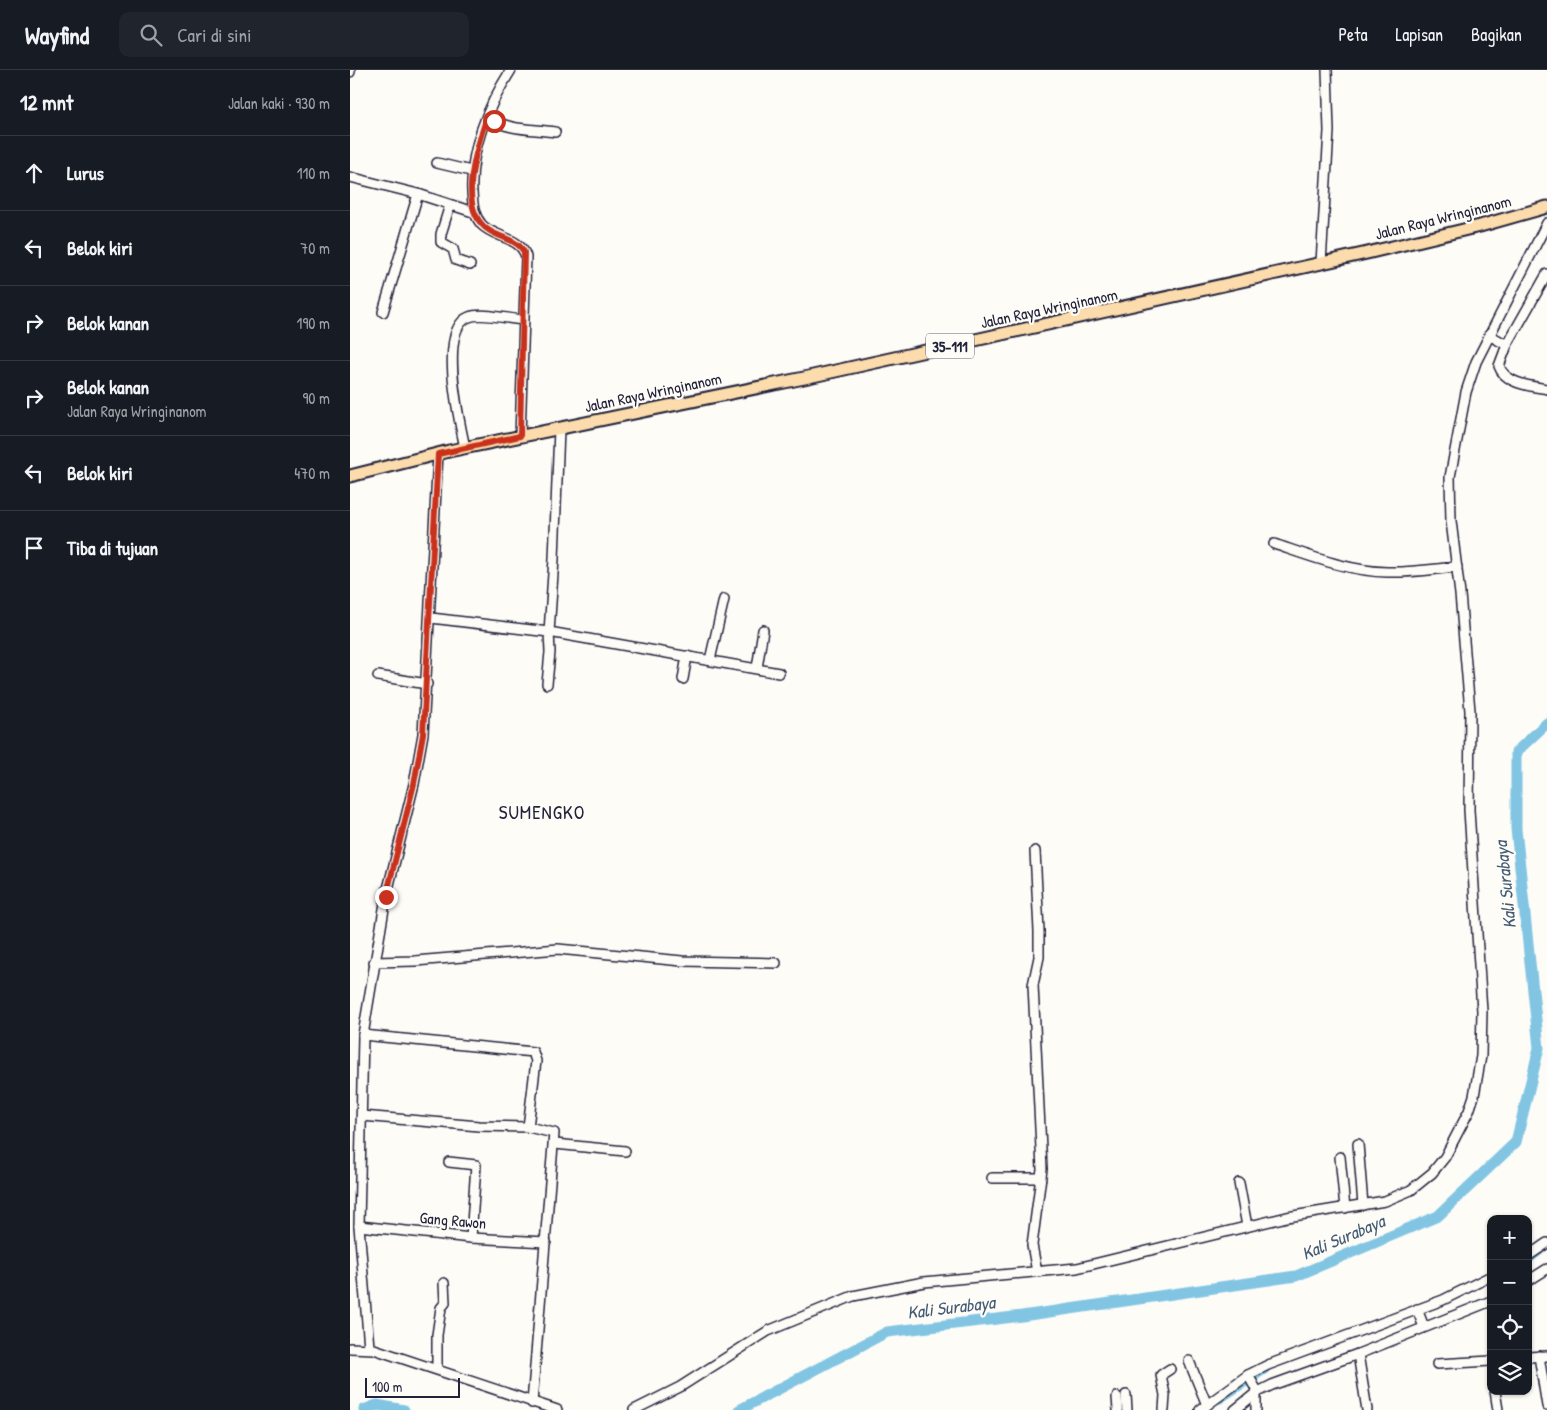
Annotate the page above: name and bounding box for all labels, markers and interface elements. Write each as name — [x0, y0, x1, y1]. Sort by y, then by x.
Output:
search box — [119, 12, 469, 57]
text: Wayfind — [25, 19, 89, 51]
icon: search — [137, 21, 165, 49]
text: Cari di sini — [177, 22, 251, 48]
text: Peta — [1338, 22, 1367, 47]
text: Lapisan — [1395, 22, 1443, 47]
text: Bagikan — [1471, 22, 1522, 47]
text: 12 mnt — [20, 88, 73, 117]
text: Jalan kaki · 930 m — [228, 92, 330, 114]
route start — [483, 110, 506, 133]
icon: ahead — [20, 159, 48, 187]
text: Lurus — [67, 160, 104, 186]
text: 110 m — [297, 162, 330, 184]
street label: Jalan Raya Wringinanom — [1373, 189, 1513, 245]
icon: left — [20, 234, 48, 262]
text: Belok kiri — [67, 235, 133, 261]
text: 70 m — [300, 237, 330, 259]
street label: Jalan Raya Wringinanom — [978, 283, 1120, 333]
icon: right — [20, 309, 48, 337]
text: Belok kanan — [67, 310, 149, 336]
text: 190 m — [297, 312, 330, 334]
road number: 35-111 — [926, 334, 974, 358]
street label: Jalan Raya Wringinanom — [582, 367, 724, 417]
text: Belok kanan — [67, 374, 149, 400]
icon: right — [20, 384, 48, 412]
text: 90 m — [302, 387, 330, 409]
text: Jalan Raya Wringinanom — [67, 400, 207, 422]
icon: left — [20, 459, 48, 487]
text: Belok kiri — [67, 460, 133, 486]
text: 470 m — [294, 462, 330, 484]
icon: arrive — [20, 534, 48, 562]
text: Tiba di tujuan — [67, 535, 158, 561]
district label: SUMENGKO — [499, 799, 585, 825]
water label: Kali Surabaya — [1488, 838, 1522, 930]
route end — [375, 886, 398, 909]
street label: Gang Rawon — [419, 1206, 487, 1234]
water label: Kali Surabaya — [1298, 1208, 1390, 1266]
map controls — [1487, 1215, 1532, 1395]
button: + — [1487, 1215, 1532, 1260]
button: − — [1487, 1260, 1532, 1305]
water label: Kali Surabaya — [906, 1289, 998, 1325]
button: locate — [1487, 1305, 1532, 1350]
button: layers — [1487, 1350, 1532, 1395]
scale bar — [365, 1375, 460, 1398]
text: 100 m — [372, 1377, 402, 1396]

